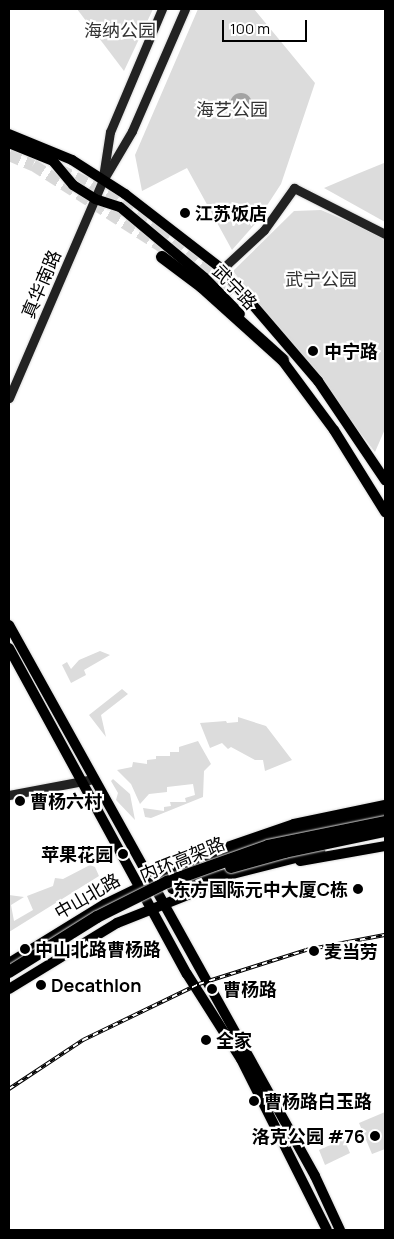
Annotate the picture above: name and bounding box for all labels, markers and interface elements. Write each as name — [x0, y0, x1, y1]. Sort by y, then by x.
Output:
scale bar — [224, 10, 309, 42]
text: 100 m — [230, 18, 270, 39]
park label: 海纳公园 — [84, 19, 156, 41]
park label: 海艺公园 — [196, 98, 268, 120]
place label: 江苏饭店 — [195, 202, 267, 224]
marker: 江苏饭店 — [179, 207, 191, 219]
street label: 真华南路 — [17, 247, 65, 321]
street label: 武宁路 — [208, 260, 262, 314]
park label: 武宁公园 — [285, 268, 357, 290]
place label: 中宁路 — [324, 340, 378, 362]
marker: 中宁路 — [306, 344, 320, 358]
place label: 曹杨六村 — [30, 790, 102, 812]
marker: 曹杨六村 — [14, 795, 26, 807]
street label: 内环高架路 — [136, 832, 228, 886]
place label: 苹果花园 — [41, 843, 113, 865]
marker: 苹果花园 — [117, 848, 129, 860]
street label: 中山北路 — [50, 869, 124, 923]
place label: 东方国际元中大厦C栋 — [173, 878, 348, 900]
marker: 东方国际元中大厦C栋 — [352, 883, 364, 895]
place label: 中山北路曹杨路 — [35, 938, 161, 960]
place label: 麦当劳 — [324, 940, 378, 962]
marker: 中山北路曹杨路 — [19, 943, 31, 955]
marker: 麦当劳 — [308, 945, 320, 957]
place label: Decathlon — [51, 974, 142, 996]
place label: 曹杨路 — [223, 978, 277, 1000]
marker: Decathlon — [35, 979, 47, 991]
marker: 曹杨路 — [205, 982, 219, 996]
place label: 全家 — [216, 1029, 252, 1051]
marker: 全家 — [200, 1034, 212, 1046]
place label: 曹杨路白玉路 — [264, 1090, 372, 1112]
marker: 曹杨路白玉路 — [248, 1095, 260, 1107]
place label: 洛克公园 #76 — [252, 1125, 365, 1147]
marker: 洛克公园 #76 — [369, 1130, 381, 1142]

